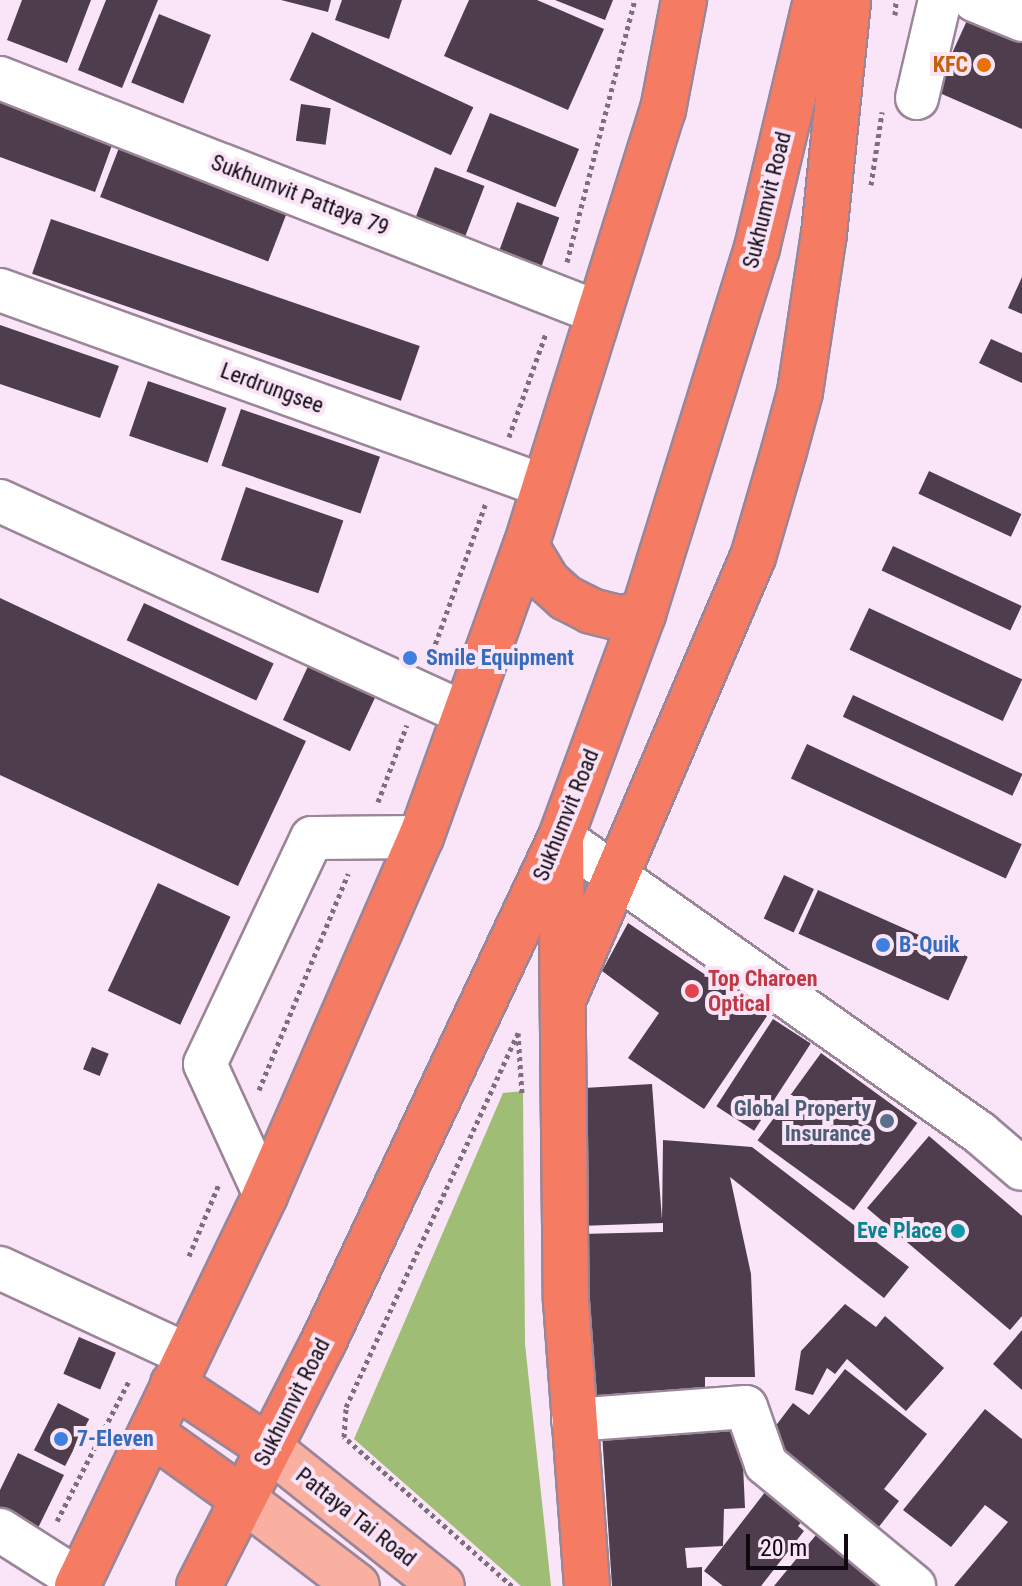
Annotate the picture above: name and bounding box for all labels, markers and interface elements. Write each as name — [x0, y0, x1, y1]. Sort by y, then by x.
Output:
place label: KFC — [933, 52, 968, 78]
marker: KFC — [975, 56, 993, 74]
street label: Sukhumvit Road — [737, 129, 797, 271]
street label: Sukhumvit Pattaya 79 — [207, 149, 393, 241]
street label: Lerdrungsee — [217, 357, 327, 419]
place label: Smile Equipment — [426, 645, 574, 671]
marker: Smile Equipment — [401, 649, 419, 667]
street label: Sukhumvit Road — [528, 745, 604, 885]
place label: B-Quik — [899, 932, 959, 958]
marker: B-Quik — [874, 936, 892, 954]
place label: Top Charoen Optical — [708, 965, 818, 1016]
marker: Top Charoen Optical — [683, 982, 701, 1000]
place label: Global Property Insurance — [734, 1095, 871, 1146]
marker: Global Property Insurance — [878, 1112, 896, 1130]
place label: Eve Place — [857, 1218, 942, 1244]
marker: Eve Place — [949, 1222, 967, 1240]
street label: Sukhumvit Road — [248, 1334, 336, 1470]
place label: 7-Eleven — [77, 1426, 154, 1452]
marker: 7-Eleven — [52, 1430, 70, 1448]
street label: Pattaya Tai Road — [290, 1462, 422, 1572]
scale bar — [750, 1518, 852, 1568]
text: 20 m — [760, 1534, 807, 1562]

